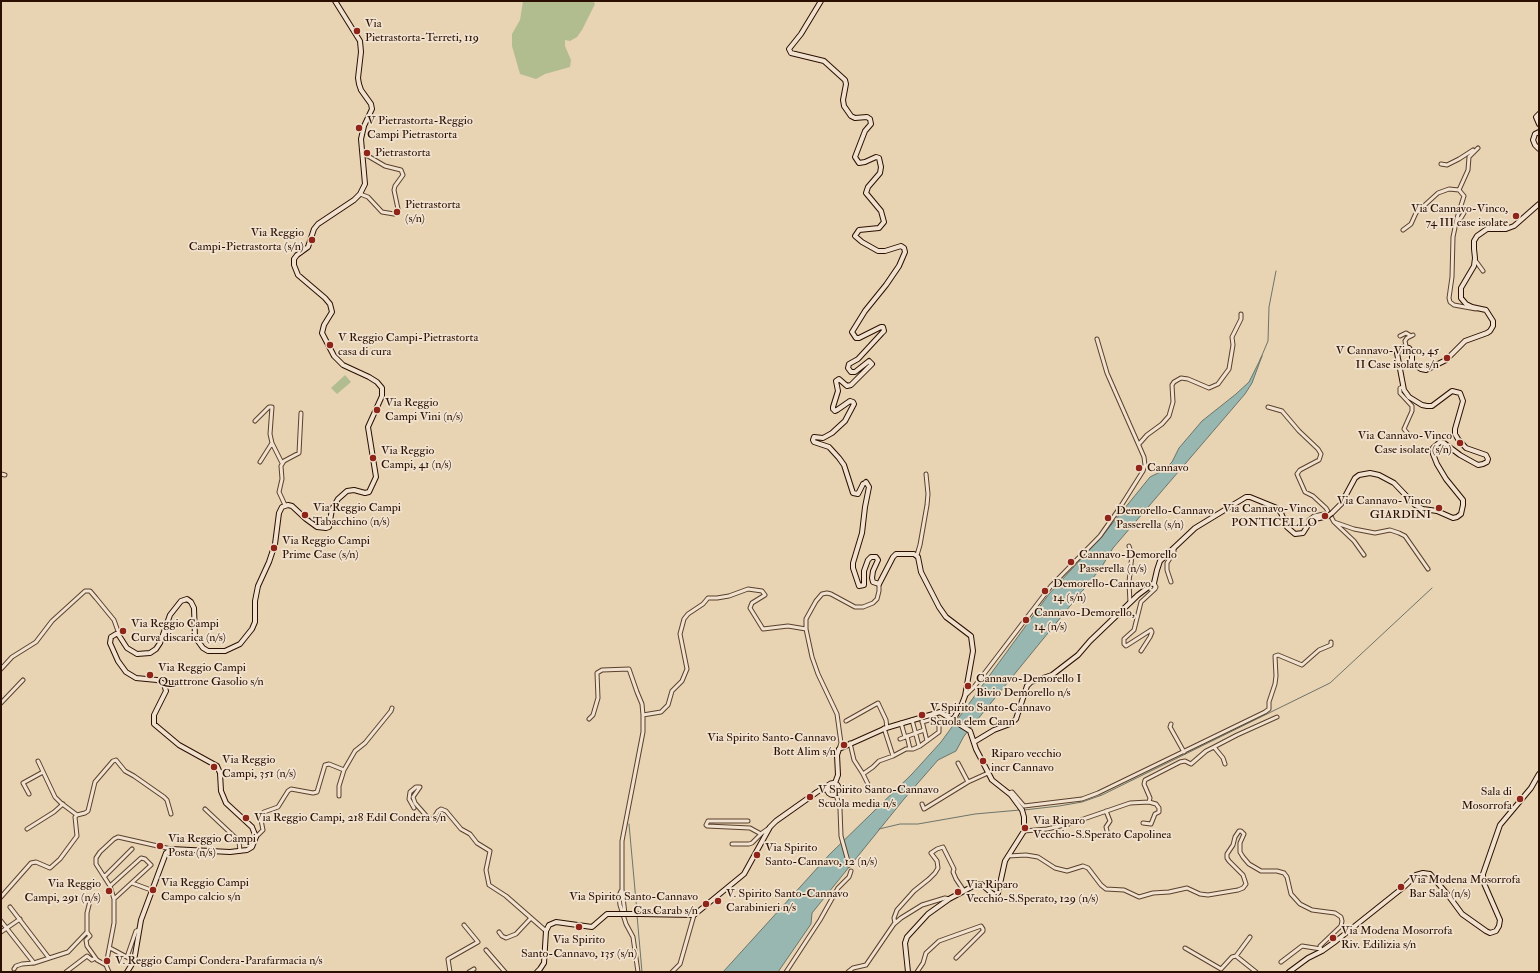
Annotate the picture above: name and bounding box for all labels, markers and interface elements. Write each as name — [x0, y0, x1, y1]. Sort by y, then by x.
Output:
place label: Via Pietrastorta-Terreti, 119 — [365, 17, 479, 45]
marker: Via Pietrastorta-Terreti, 119 — [352, 26, 362, 36]
place label: V Pietrastorta-Reggio Campi Pietrastorta — [367, 114, 473, 142]
marker: V Pietrastorta-Reggio Campi Pietrastorta — [354, 123, 364, 133]
place label: Pietrastorta — [375, 146, 430, 160]
marker: Pietrastorta — [362, 148, 372, 158]
place label: Pietrastorta (s/n) — [405, 198, 460, 226]
place label: Via Cannavo-Vinco, 74 III case isolate — [1411, 202, 1508, 230]
marker: Pietrastorta (s/n) — [392, 207, 402, 217]
marker: Via Cannavo-Vinco, 74 III case isolate — [1511, 211, 1521, 221]
place label: Via Reggio Campi-Pietrastorta (s/n) — [189, 226, 304, 254]
marker: Via Reggio Campi-Pietrastorta (s/n) — [307, 235, 317, 245]
place label: V Reggio Campi-Pietrastorta casa di cura — [338, 331, 478, 359]
marker: V Reggio Campi-Pietrastorta casa di cura — [325, 340, 335, 350]
place label: V Cannavo-Vinco, 45 II Case isolate s/n — [1336, 344, 1439, 372]
marker: V Cannavo-Vinco, 45 II Case isolate s/n — [1442, 353, 1452, 363]
place label: Via Reggio Campi Vini (n/s) — [385, 396, 463, 424]
marker: Via Reggio Campi Vini (n/s) — [372, 405, 382, 415]
place label: Via Cannavo-Vinco Case isolate (s/n) — [1358, 429, 1452, 457]
marker: Via Cannavo-Vinco Case isolate (s/n) — [1455, 438, 1465, 448]
place label: Via Reggio Campi, 41 (n/s) — [381, 444, 452, 472]
marker: Via Reggio Campi, 41 (n/s) — [368, 453, 378, 463]
place label: Cannavo — [1147, 461, 1189, 475]
marker: Cannavo — [1134, 463, 1144, 473]
place label: Via Cannavo-Vinco GIARDINI — [1337, 494, 1431, 522]
place label: Via Reggio Campi Tabacchino (n/s) — [313, 501, 401, 529]
place label: Via Cannavo-Vinco PONTICELLO — [1223, 502, 1317, 530]
marker: Via Cannavo-Vinco GIARDINI — [1434, 503, 1444, 513]
place label: Demorello-Cannavo Passerella (s/n) — [1116, 504, 1214, 532]
marker: Via Reggio Campi Tabacchino (n/s) — [300, 510, 310, 520]
marker: Via Cannavo-Vinco PONTICELLO — [1320, 511, 1330, 521]
marker: Demorello-Cannavo Passerella (s/n) — [1103, 513, 1113, 523]
place label: Via Reggio Campi Prime Case (s/n) — [282, 534, 370, 562]
marker: Via Reggio Campi Prime Case (s/n) — [269, 543, 279, 553]
place label: Cannavo-Demorello Passerella (n/s) — [1079, 548, 1177, 576]
marker: Cannavo-Demorello Passerella (n/s) — [1066, 557, 1076, 567]
place label: Demorello-Cannavo, 14 (s/n) — [1053, 577, 1154, 605]
marker: Demorello-Cannavo, 14 (s/n) — [1040, 586, 1050, 596]
place label: Cannavo-Demorello, 14 (n/s) — [1034, 606, 1135, 634]
marker: Cannavo-Demorello, 14 (n/s) — [1021, 615, 1031, 625]
place label: Via Reggio Campi Curva discarica (n/s) — [131, 617, 226, 645]
marker: Via Reggio Campi Curva discarica (n/s) — [118, 626, 128, 636]
place label: Via Reggio Campi Quattrone Gasolio s/n — [158, 661, 264, 689]
marker: Via Reggio Campi Quattrone Gasolio s/n — [145, 670, 155, 680]
place label: Cannavo-Demorello I Bivio Demorello n/s — [976, 672, 1081, 700]
marker: Cannavo-Demorello I Bivio Demorello n/s — [963, 681, 973, 691]
place label: V Spirito Santo-Cannavo Scuola elem Cann — [930, 701, 1051, 729]
marker: V Spirito Santo-Cannavo Scuola elem Cann — [917, 710, 927, 720]
place label: Via Spirito Santo-Cannavo Bott Alim s/n — [707, 731, 836, 759]
marker: Via Spirito Santo-Cannavo Bott Alim s/n — [839, 740, 849, 750]
place label: Riparo vecchio incr Cannavo — [991, 747, 1061, 775]
place label: Via Reggio Campi, 351 (n/s) — [222, 753, 296, 781]
marker: Riparo vecchio incr Cannavo — [978, 756, 988, 766]
marker: Via Reggio Campi, 351 (n/s) — [209, 762, 219, 772]
place label: V Spirito Santo-Cannavo Scuola media n/s — [818, 783, 939, 811]
place label: Sala di Mosorrofa — [1461, 785, 1512, 813]
marker: V Spirito Santo-Cannavo Scuola media n/s — [805, 792, 815, 802]
marker: Sala di Mosorrofa — [1515, 794, 1525, 804]
place label: Via Reggio Campi, 218 Edil Condera s/n — [254, 811, 446, 825]
marker: Via Reggio Campi, 218 Edil Condera s/n — [241, 813, 251, 823]
place label: Via Riparo Vecchio-S.Sperato Capolinea — [1033, 814, 1172, 842]
marker: Via Riparo Vecchio-S.Sperato Capolinea — [1020, 823, 1030, 833]
place label: Via Reggio Campi Posta (n/s) — [168, 832, 256, 860]
marker: Via Reggio Campi Posta (n/s) — [155, 841, 165, 851]
place label: Via Spirito Santo-Cannavo, 12 (n/s) — [765, 841, 877, 869]
marker: Via Spirito Santo-Cannavo, 12 (n/s) — [752, 850, 762, 860]
place label: Via Modena Mosorrofa Bar Sala (n/s) — [1409, 873, 1520, 901]
place label: Via Reggio Campi Campo calcio s/n — [161, 876, 249, 904]
place label: Via Reggio Campi, 291 (n/s) — [25, 877, 101, 905]
place label: Via Riparo Vecchio-S.Sperato, 129 (n/s) — [966, 878, 1098, 906]
marker: Via Modena Mosorrofa Bar Sala (n/s) — [1396, 882, 1406, 892]
marker: Via Reggio Campi Campo calcio s/n — [148, 885, 158, 895]
marker: Via Reggio Campi, 291 (n/s) — [104, 886, 114, 896]
place label: V. Spirito Santo-Cannavo Carabinieri n/s — [726, 887, 848, 915]
marker: Via Riparo Vecchio-S.Sperato, 129 (n/s) — [953, 887, 963, 897]
place label: Via Spirito Santo-Cannavo Cas.Carab s/n — [569, 890, 698, 918]
marker: V. Spirito Santo-Cannavo Carabinieri n/s — [713, 896, 723, 906]
marker: Via Spirito Santo-Cannavo Cas.Carab s/n — [701, 899, 711, 909]
marker: Via Spirito Santo-Cannavo, 135 (s/n) — [574, 922, 584, 932]
place label: Via Modena Mosorrofa Riv. Edilizia s/n — [1341, 924, 1452, 952]
place label: Via Spirito Santo-Cannavo, 135 (s/n) — [521, 933, 637, 961]
marker: Via Modena Mosorrofa Riv. Edilizia s/n — [1328, 933, 1338, 943]
place label: V. Reggio Campi Condera-Parafarmacia n/s — [115, 954, 323, 968]
marker: V. Reggio Campi Condera-Parafarmacia n/s — [102, 956, 112, 966]

